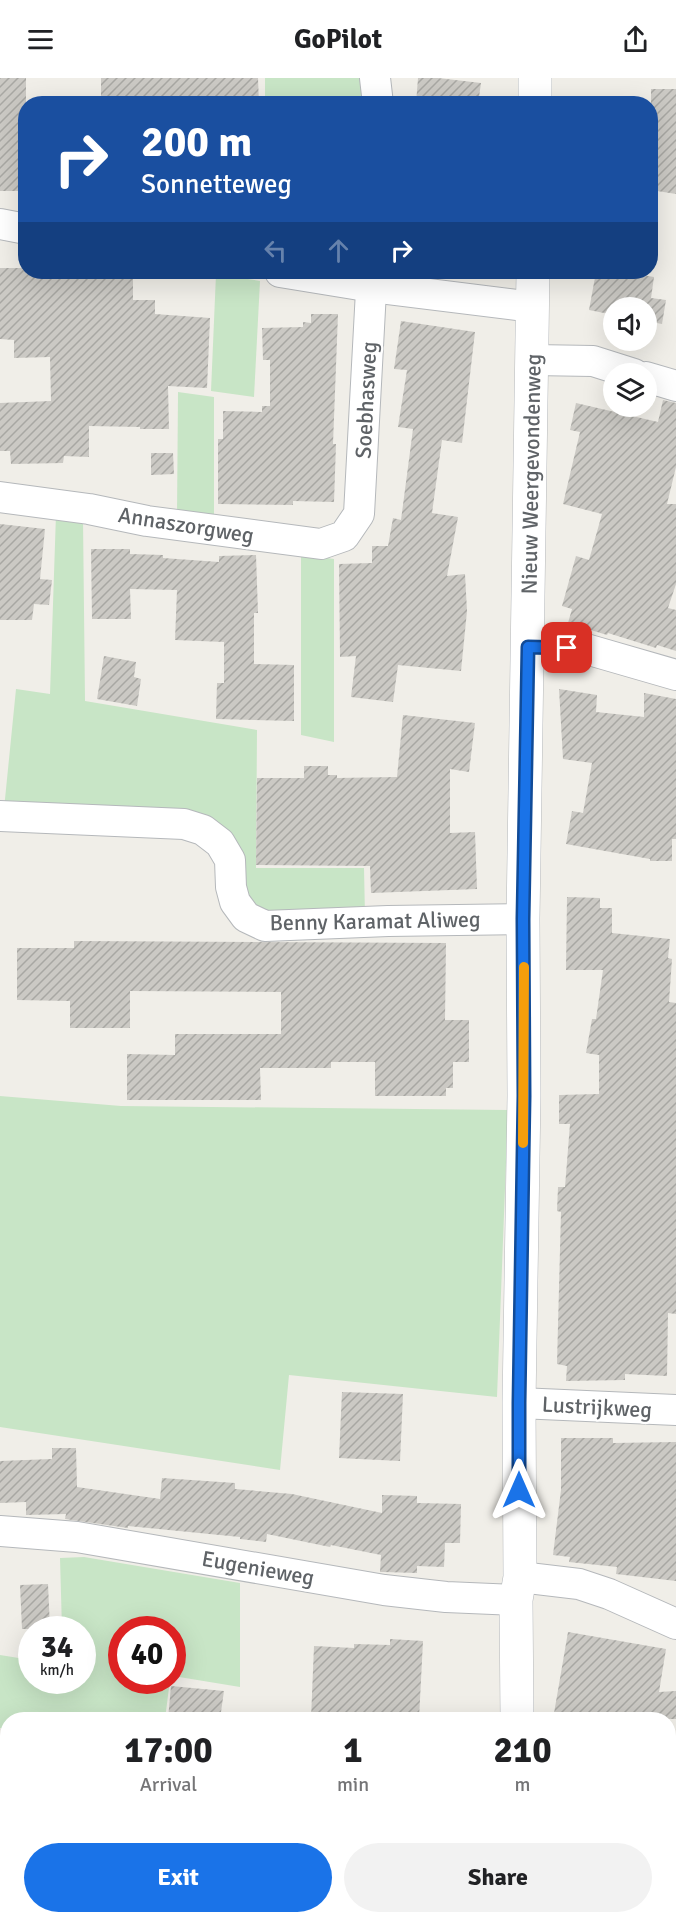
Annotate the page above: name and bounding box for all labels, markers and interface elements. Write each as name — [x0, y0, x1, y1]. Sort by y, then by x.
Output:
icon: menu — [24, 23, 57, 56]
text: GoPilot — [294, 23, 382, 56]
icon: share — [619, 23, 652, 56]
text: 200 m — [141, 117, 252, 168]
icon: right — [42, 120, 120, 198]
text: Sonnetteweg — [141, 168, 292, 201]
icon: left — [259, 234, 292, 267]
icon: ahead — [322, 234, 355, 267]
icon: right — [385, 234, 418, 267]
map controls — [603, 297, 657, 417]
button: sound — [603, 297, 657, 351]
street label: Soebhasweg — [349, 341, 383, 459]
street label: Nieuw Weergevondenweg — [515, 354, 547, 594]
button: layers — [603, 363, 657, 417]
street label: Annaszorgweg — [116, 501, 256, 549]
pin — [541, 622, 592, 673]
icon: arrive — [550, 631, 583, 664]
street label: Benny Karamat Aliweg — [269, 906, 481, 936]
street label: Lustrijkweg — [541, 1391, 653, 1423]
position arrow — [487, 1458, 551, 1522]
street label: Eugenieweg — [200, 1545, 316, 1591]
speed limit sign: 40 — [108, 1616, 186, 1694]
text: 34 — [41, 1629, 73, 1666]
text: km/h — [40, 1661, 74, 1679]
text: 17:00 — [124, 1728, 213, 1773]
text: 1 — [343, 1728, 363, 1773]
text: 210 — [493, 1728, 552, 1773]
text: Arrival — [140, 1772, 197, 1797]
text: min — [337, 1772, 369, 1797]
text: m — [515, 1772, 531, 1797]
button: Exit — [24, 1843, 332, 1912]
button: Share — [344, 1843, 652, 1912]

